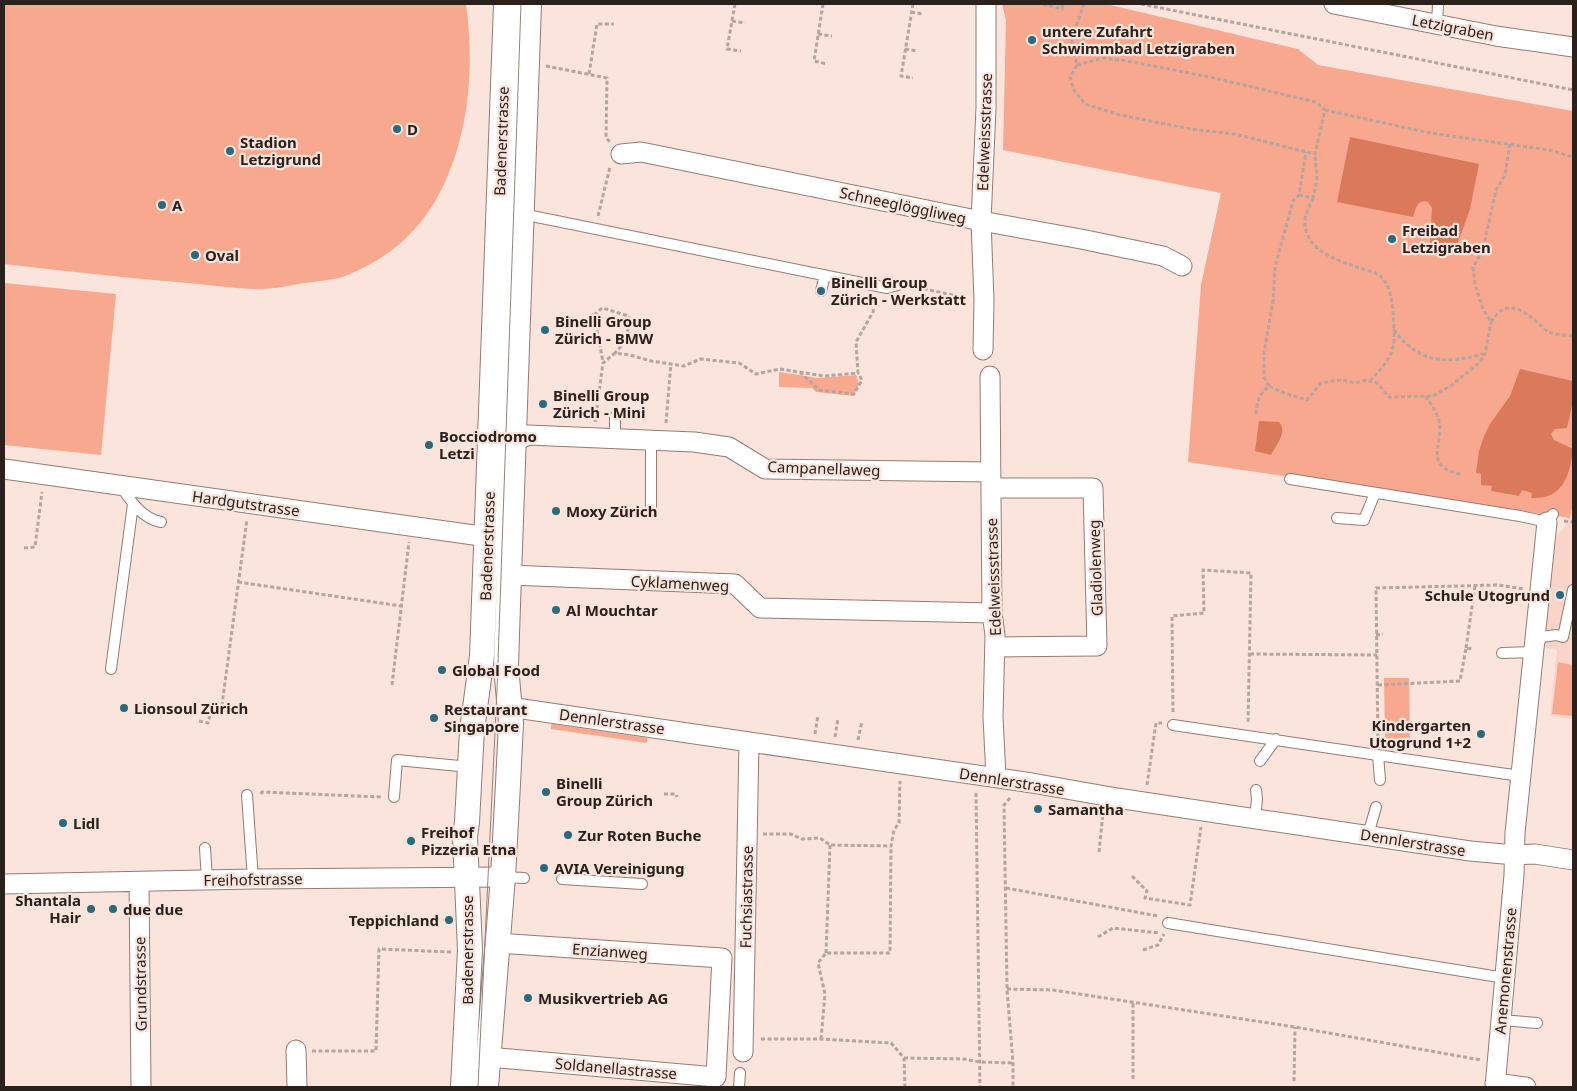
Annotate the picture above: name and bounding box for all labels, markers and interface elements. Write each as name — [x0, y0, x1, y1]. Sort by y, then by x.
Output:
street label: Letzigraben — [1410, 9, 1496, 45]
place label: untere Zufahrt Schwimmbad Letzigraben — [1042, 21, 1235, 58]
marker: untere Zufahrt Schwimmbad Letzigraben — [1026, 34, 1038, 46]
street label: Edelweissstrasse — [972, 73, 996, 191]
street label: Badenerstrasse — [489, 86, 513, 196]
place label: D — [407, 119, 418, 139]
marker: D — [391, 123, 403, 135]
place label: Stadion Letzigrund — [240, 132, 321, 169]
marker: Stadion Letzigrund — [224, 145, 236, 157]
street label: Schneeglöggliweg — [838, 182, 968, 228]
place label: A — [172, 195, 183, 215]
marker: A — [156, 199, 168, 211]
place label: Freibad Letzigraben — [1402, 220, 1491, 257]
marker: Freibad Letzigraben — [1386, 233, 1398, 245]
place label: Oval — [205, 245, 239, 265]
marker: Oval — [189, 249, 201, 261]
place label: Binelli Group Zürich - Werkstatt — [831, 272, 966, 309]
marker: Binelli Group Zürich - Werkstatt — [815, 285, 827, 297]
place label: Binelli Group Zürich - BMW — [555, 311, 654, 348]
marker: Binelli Group Zürich - BMW — [539, 324, 551, 336]
place label: Binelli Group Zürich - Mini — [553, 385, 649, 422]
marker: Binelli Group Zürich - Mini — [537, 398, 549, 410]
place label: Bocciodromo Letzi — [439, 426, 537, 463]
marker: Bocciodromo Letzi — [423, 439, 435, 451]
street label: Campanellaweg — [767, 456, 881, 480]
street label: Hardgutstrasse — [191, 486, 301, 520]
street label: Badenerstrasse — [475, 491, 499, 601]
place label: Moxy Zürich — [566, 501, 657, 521]
marker: Moxy Zürich — [550, 505, 562, 517]
street label: Edelweissstrasse — [981, 518, 1005, 636]
street label: Gladiolenweg — [1083, 519, 1107, 617]
street label: Cyklamenweg — [630, 570, 730, 596]
place label: Schule Utogrund — [1425, 585, 1550, 605]
marker: Schule Utogrund — [1554, 589, 1566, 601]
place label: Al Mouchtar — [566, 600, 658, 620]
marker: Al Mouchtar — [550, 604, 562, 616]
place label: Global Food — [452, 660, 540, 680]
marker: Global Food — [436, 664, 448, 676]
place label: Lionsoul Zürich — [134, 698, 248, 718]
place label: Restaurant Singapore — [444, 699, 528, 736]
marker: Lionsoul Zürich — [118, 702, 130, 714]
street label: Dennlerstrasse — [558, 704, 666, 738]
marker: Restaurant Singapore — [428, 712, 440, 724]
place label: Kindergarten Utogrund 1+2 — [1369, 715, 1471, 752]
marker: Kindergarten Utogrund 1+2 — [1475, 728, 1487, 740]
street label: Dennlerstrasse — [958, 763, 1066, 799]
place label: Binelli Group Zürich — [556, 773, 653, 810]
marker: Binelli Group Zürich — [540, 786, 552, 798]
place label: Samantha — [1048, 799, 1124, 819]
marker: Samantha — [1032, 803, 1044, 815]
place label: Lidl — [73, 813, 100, 833]
marker: Lidl — [57, 817, 69, 829]
place label: Freihof Pizzeria Etna — [421, 822, 516, 859]
street label: Dennlerstrasse — [1359, 824, 1467, 860]
place label: Zur Roten Buche — [578, 825, 702, 845]
marker: Zur Roten Buche — [562, 829, 574, 841]
marker: Freihof Pizzeria Etna — [405, 835, 417, 847]
street label: Fuchsiastrasse — [735, 845, 757, 949]
place label: AVIA Vereinigung — [554, 858, 685, 878]
marker: AVIA Vereinigung — [538, 862, 550, 874]
street label: Freihofstrasse — [203, 868, 303, 890]
place label: Shantala Hair — [15, 890, 81, 927]
street label: Badenerstrasse — [457, 895, 477, 1005]
place label: due due — [123, 899, 183, 919]
marker: Shantala Hair — [85, 903, 97, 915]
marker: due due — [107, 903, 119, 915]
street label: Anemonenstrasse — [1489, 907, 1521, 1035]
place label: Teppichland — [349, 910, 439, 930]
marker: Teppichland — [443, 914, 455, 926]
street label: Grundstrasse — [129, 937, 151, 1031]
street label: Enzianweg — [572, 938, 648, 964]
place label: Musikvertrieb AG — [538, 988, 668, 1008]
marker: Musikvertrieb AG — [522, 992, 534, 1004]
street label: Soldanellastrasse — [554, 1053, 678, 1083]

